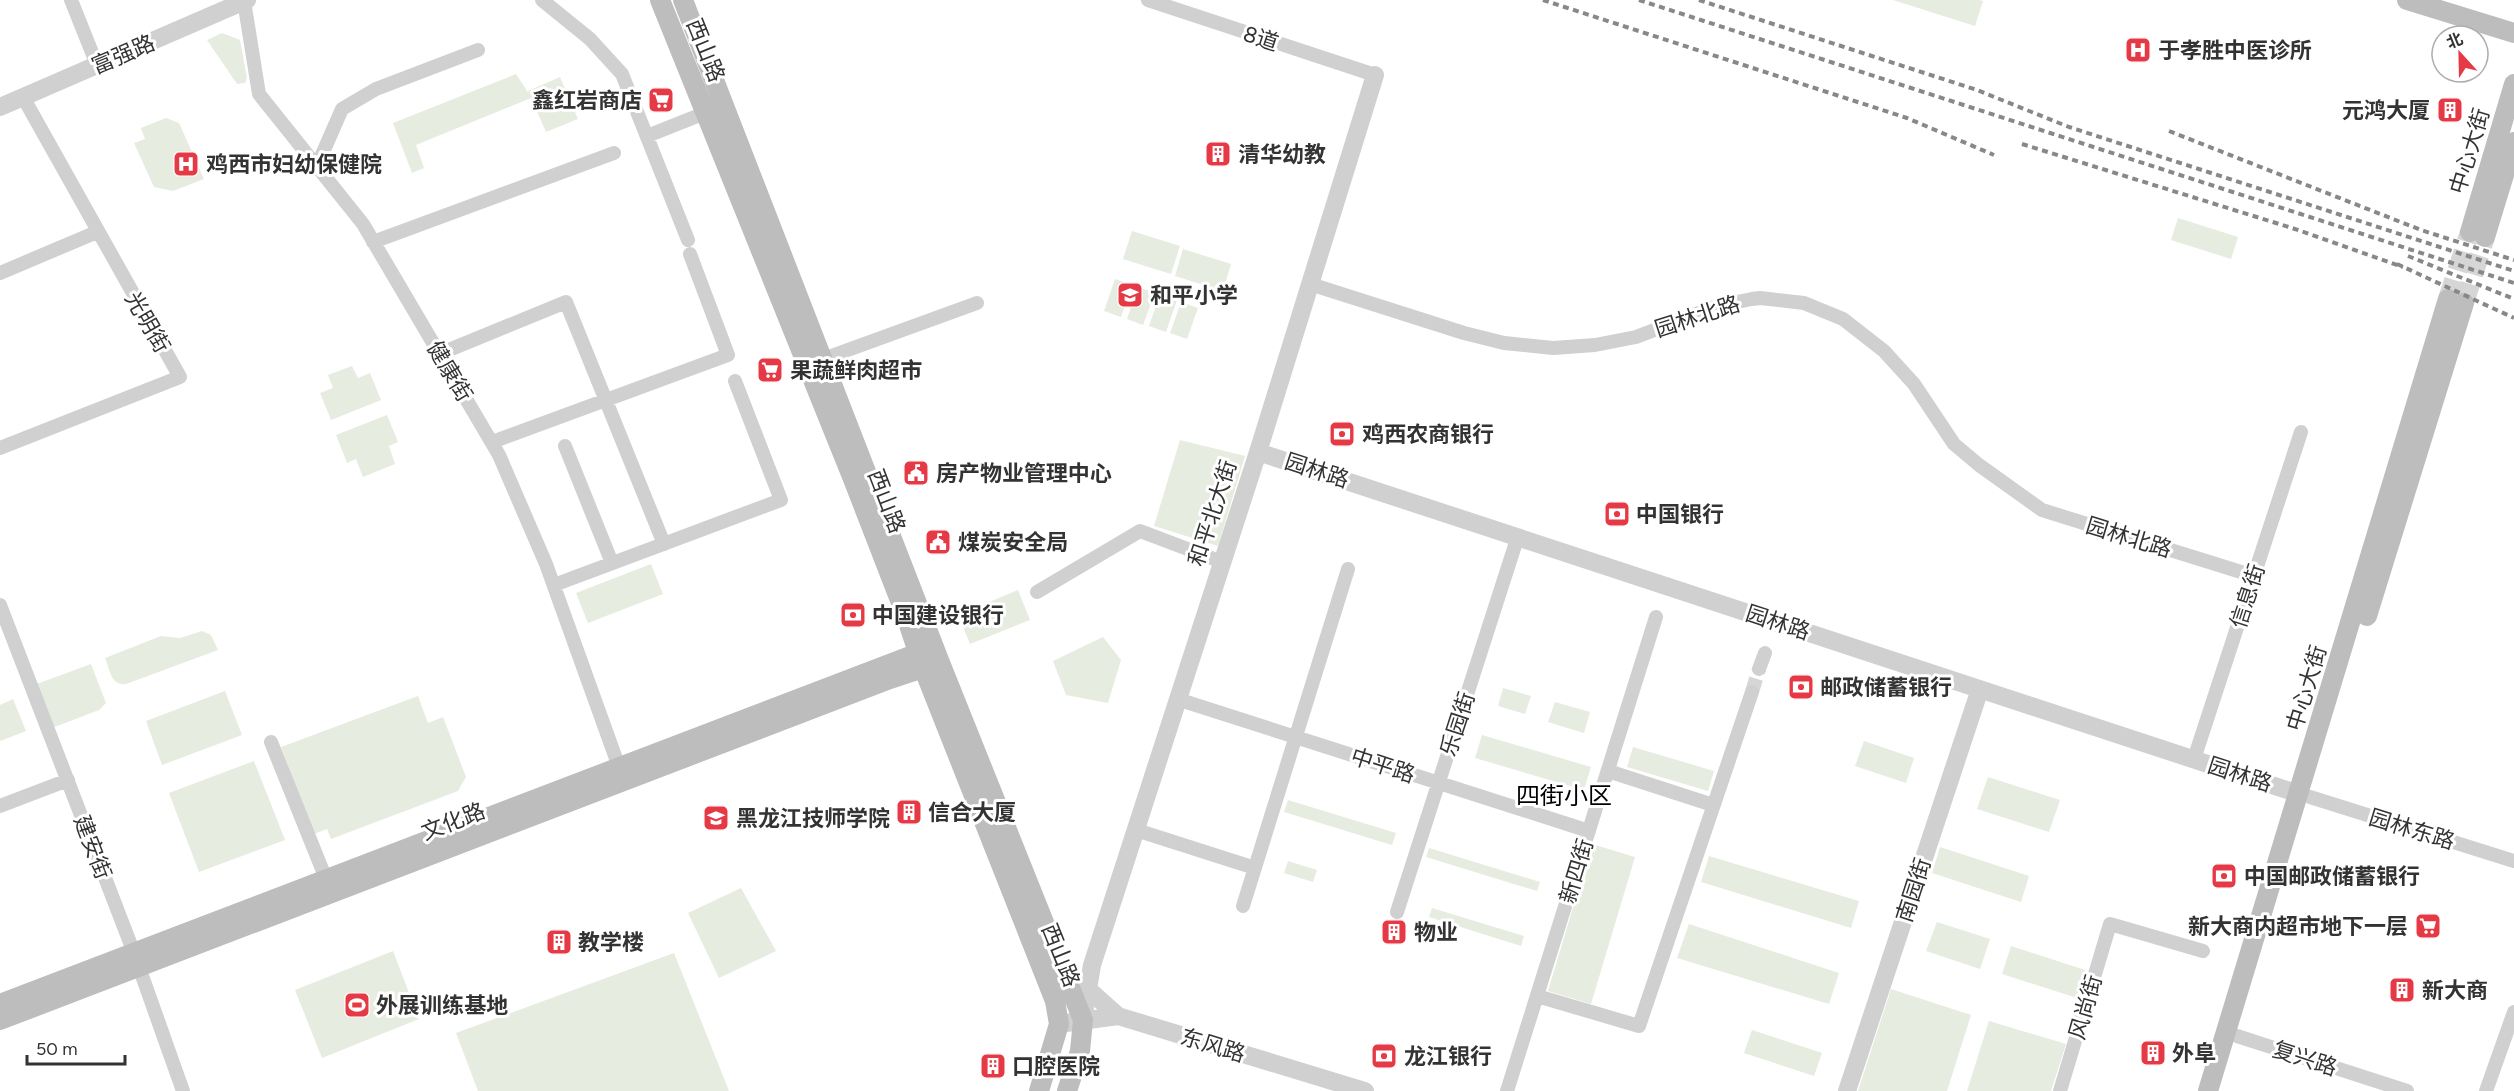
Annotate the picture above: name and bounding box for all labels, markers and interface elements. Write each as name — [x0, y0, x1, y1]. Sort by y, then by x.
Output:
street label: 西山路 — [681, 15, 730, 86]
street label: 8道 — [1240, 20, 1282, 57]
north arrow — [2430, 24, 2490, 84]
street label: 富强路 — [88, 29, 159, 80]
text: 北 — [2444, 29, 2466, 52]
hospital icon: 于孝胜中医诊所 — [2123, 35, 2153, 65]
place label: 于孝胜中医诊所 — [2158, 37, 2312, 64]
supermarket icon: 鑫红岩商店 — [646, 85, 676, 115]
place label: 鑫红岩商店 — [532, 87, 642, 114]
building icon: 元鸿大厦 — [2435, 95, 2465, 125]
place label: 元鸿大厦 — [2342, 97, 2430, 124]
street label: 中心大街 — [2444, 105, 2495, 197]
building icon: 清华幼教 — [1203, 139, 1233, 169]
place label: 清华幼教 — [1238, 141, 1326, 168]
hospital icon: 鸡西市妇幼保健院 — [171, 149, 201, 179]
place label: 鸡西市妇幼保健院 — [206, 151, 382, 178]
school or university icon: 和平小学 — [1115, 280, 1145, 310]
place label: 和平小学 — [1150, 282, 1238, 309]
street label: 光明街 — [119, 287, 176, 358]
street label: 园林北路 — [1651, 290, 1743, 343]
street label: 健康街 — [421, 336, 478, 407]
supermarket icon: 果蔬鲜肉超市 — [755, 355, 785, 385]
place label: 果蔬鲜肉超市 — [790, 357, 922, 384]
bank icon: 鸡西农商银行 — [1327, 419, 1357, 449]
place label: 鸡西农商银行 — [1362, 421, 1494, 448]
street label: 园林路 — [1281, 447, 1352, 494]
street label: 和平北大街 — [1183, 457, 1242, 570]
public building icon: 房产物业管理中心 — [901, 458, 931, 488]
place label: 房产物业管理中心 — [936, 460, 1112, 487]
street label: 西山路 — [862, 466, 911, 537]
bank icon: 中国银行 — [1602, 499, 1632, 529]
place label: 中国银行 — [1636, 501, 1724, 528]
street label: 园林北路 — [2083, 512, 2175, 563]
public building icon: 煤炭安全局 — [923, 527, 953, 557]
place label: 煤炭安全局 — [958, 529, 1068, 556]
street label: 信息街 — [2224, 561, 2271, 632]
street label: 园林路 — [1742, 599, 1813, 646]
bank icon: 中国建设银行 — [838, 600, 868, 630]
place label: 中国建设银行 — [872, 602, 1004, 629]
street label: 中心大街 — [2281, 642, 2332, 734]
bank icon: 邮政储蓄银行 — [1786, 672, 1816, 702]
place label: 邮政储蓄银行 — [1820, 674, 1952, 701]
street label: 乐园街 — [1434, 689, 1481, 760]
street label: 中平路 — [1347, 742, 1418, 789]
street label: 园林路 — [2204, 751, 2275, 798]
district label: 四街小区 — [1516, 781, 1612, 810]
street label: 文化路 — [418, 797, 489, 846]
building icon: 信合大厦 — [894, 797, 924, 827]
place label: 信合大厦 — [928, 799, 1016, 826]
school or university icon: 黑龙江技师学院 — [701, 803, 731, 833]
street label: 园林东路 — [2366, 804, 2458, 855]
place label: 黑龙江技师学院 — [736, 805, 890, 832]
street label: 建安街 — [68, 812, 117, 883]
street label: 新四街 — [1554, 836, 1599, 907]
street label: 南园街 — [1890, 855, 1937, 926]
bank icon: 中国邮政储蓄银行 — [2209, 861, 2239, 891]
place label: 中国邮政储蓄银行 — [2244, 863, 2420, 890]
supermarket icon: 新大商内超市地下一层 — [2413, 911, 2443, 941]
place label: 新大商内超市地下一层 — [2188, 913, 2408, 940]
building icon: 物业 — [1379, 917, 1409, 947]
place label: 物业 — [1414, 919, 1458, 946]
street label: 西山路 — [1036, 920, 1085, 991]
building icon: 教学楼 — [544, 927, 574, 957]
place label: 教学楼 — [578, 929, 644, 956]
street label: 风尚街 — [2063, 972, 2108, 1043]
building icon: 新大商 — [2387, 975, 2417, 1005]
place label: 新大商 — [2422, 977, 2488, 1004]
sports icon: 外展训练基地 — [342, 990, 372, 1020]
place label: 外展训练基地 — [376, 992, 508, 1019]
street label: 东风路 — [1177, 1023, 1248, 1068]
scale bar — [27, 1028, 124, 1066]
street label: 复兴路 — [2269, 1035, 2340, 1082]
text: 50 m — [36, 1038, 78, 1060]
building icon: 外阜 — [2138, 1038, 2168, 1068]
place label: 外阜 — [2172, 1040, 2216, 1067]
bank icon: 龙江银行 — [1369, 1041, 1399, 1071]
place label: 龙江银行 — [1404, 1043, 1492, 1070]
building icon: 口腔医院 — [978, 1051, 1008, 1081]
place label: 口腔医院 — [1012, 1053, 1100, 1080]

